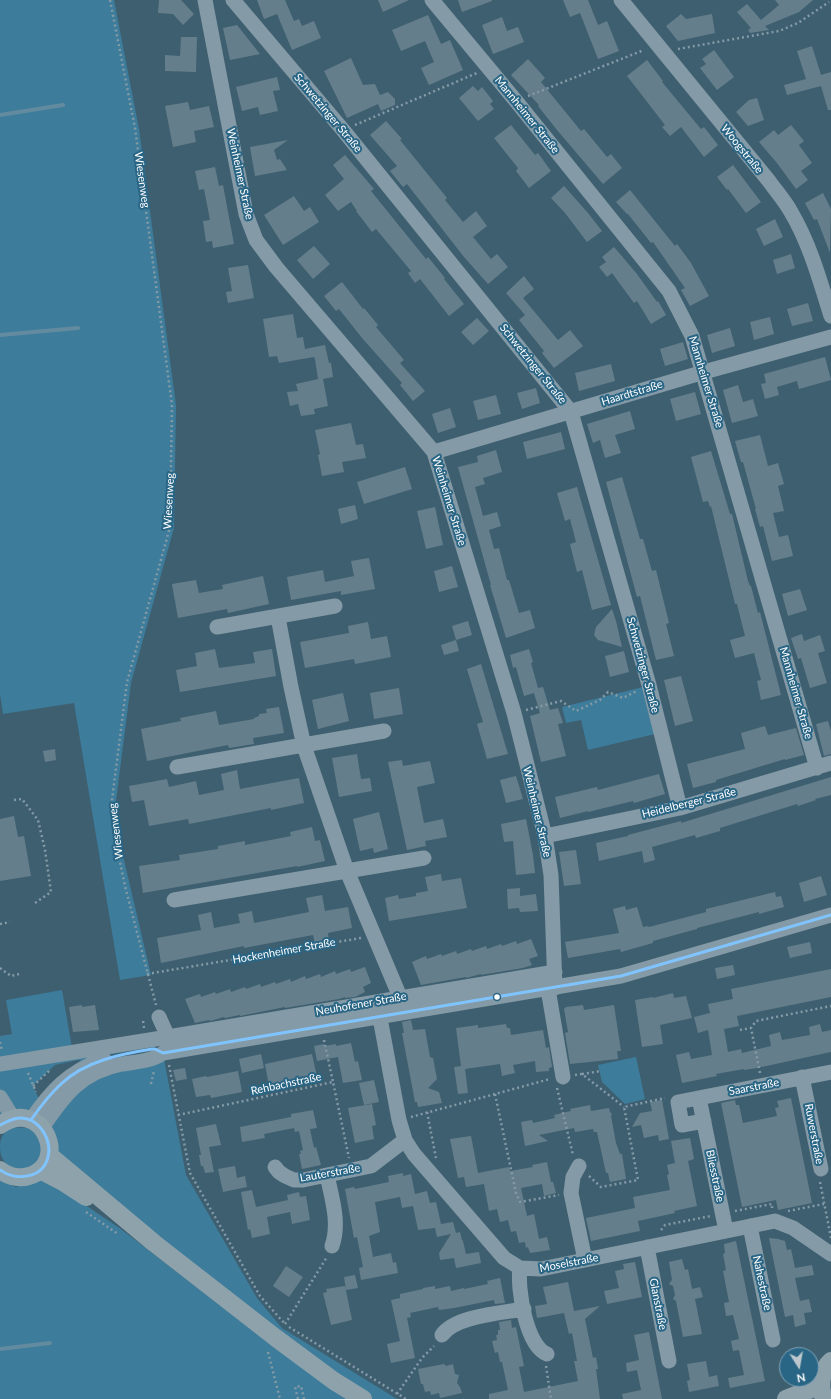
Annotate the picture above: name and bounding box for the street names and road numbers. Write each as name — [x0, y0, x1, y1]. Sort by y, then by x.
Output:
street label: Schwetzinger Straße — [291, 71, 365, 155]
street label: Mannheimer Straße — [492, 74, 562, 156]
street label: Woogstraße — [718, 122, 766, 176]
street label: Weinheimer Straße — [224, 127, 256, 221]
street label: Wiesenweg — [132, 151, 152, 209]
street label: Schwetzinger Straße — [497, 321, 569, 407]
street label: Mannheimer Straße — [686, 335, 726, 429]
street label: Haardtstraße — [600, 377, 664, 409]
street label: Weinheimer Straße — [429, 455, 469, 547]
street label: Wiesenweg — [161, 472, 177, 530]
street label: Schwetzinger Straße — [624, 616, 662, 714]
street label: Mannheimer Straße — [777, 645, 815, 741]
street label: Weinheimer Straße — [520, 765, 554, 859]
street label: Heidelberger Straße — [641, 785, 737, 821]
street label: Wiesenweg — [106, 802, 126, 860]
street label: Hockenheimer Straße — [231, 935, 337, 967]
street label: Neuhofener Straße — [315, 990, 407, 1018]
street label: Rehbachstraße — [250, 1070, 322, 1098]
street label: Saarstraße — [728, 1076, 780, 1098]
street label: Ruwerstraße — [802, 1103, 826, 1165]
street label: Bliesstraße — [703, 1149, 727, 1203]
street label: Lauterstraße — [299, 1161, 361, 1185]
street label: Moselstraße — [538, 1251, 600, 1275]
street label: Nahestraße — [750, 1254, 774, 1312]
street label: Glanstraße — [647, 1277, 669, 1331]

